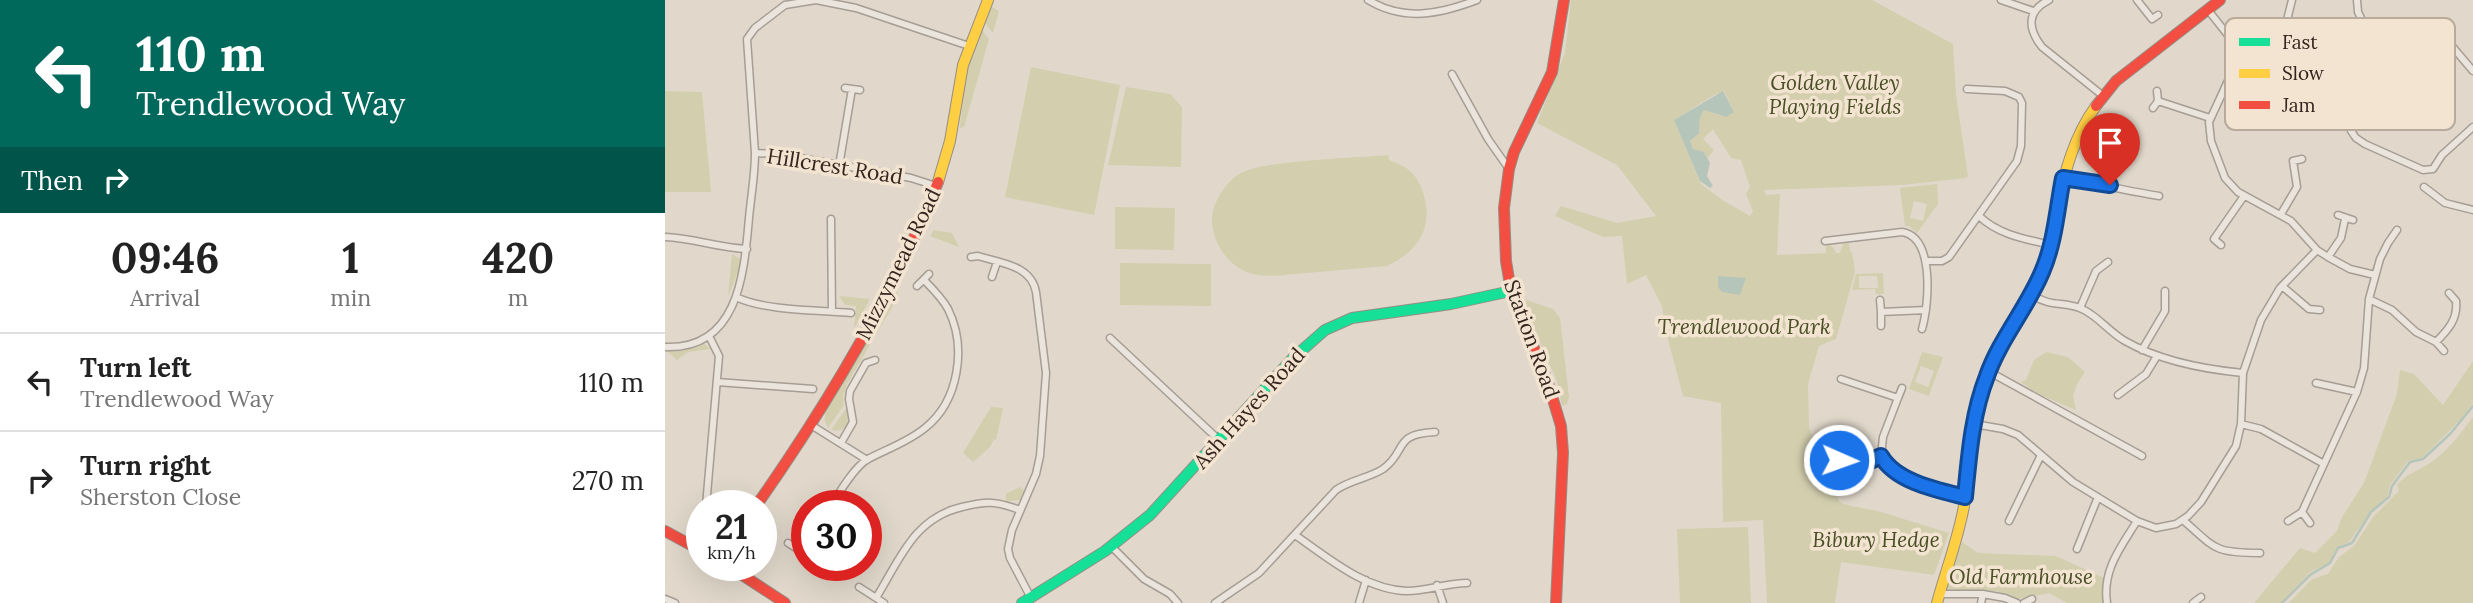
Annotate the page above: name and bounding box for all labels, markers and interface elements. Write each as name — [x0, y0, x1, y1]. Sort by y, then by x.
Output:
legend — [2225, 18, 2455, 130]
text: 110 m — [136, 22, 265, 84]
icon: left — [21, 28, 112, 119]
text: Fast — [2282, 30, 2318, 54]
text: Slow — [2282, 61, 2325, 85]
park label: Golden Valley Playing Fields — [1769, 69, 1901, 120]
text: Trendlewood Way — [136, 83, 405, 124]
text: Jam — [2281, 93, 2316, 117]
pin — [2080, 113, 2140, 185]
icon: arrive — [2091, 124, 2129, 162]
street label: Hillcrest Road — [765, 142, 905, 190]
icon: right — [97, 161, 135, 199]
text: Then — [21, 164, 83, 197]
street label: Mizzymead Road — [850, 184, 946, 344]
text: 09:46 — [111, 231, 219, 285]
text: 1 — [342, 231, 359, 285]
text: 420 — [482, 231, 554, 285]
street label: Station Road — [1498, 276, 1566, 402]
text: Arrival — [130, 283, 200, 312]
text: min — [330, 283, 371, 312]
text: m — [508, 283, 528, 312]
park label: Trendlewood Park — [1657, 313, 1831, 340]
street label: Ash Hayes Road — [1187, 342, 1311, 475]
text: Turn left — [80, 351, 191, 384]
icon: left — [21, 363, 59, 401]
text: 110 m — [579, 366, 644, 399]
text: Trendlewood Way — [80, 384, 274, 413]
position arrow — [1802, 423, 1876, 497]
text: Turn right — [80, 449, 211, 482]
icon: right — [21, 461, 59, 499]
text: 270 m — [572, 464, 644, 497]
text: Sherston Close — [80, 482, 241, 511]
speed limit sign: 30 — [791, 490, 882, 581]
text: 21 — [715, 504, 748, 549]
park label: Bibury Hedge — [1812, 526, 1940, 553]
text: km/h — [707, 541, 756, 564]
park label: Old Farmhouse — [1949, 563, 2093, 590]

